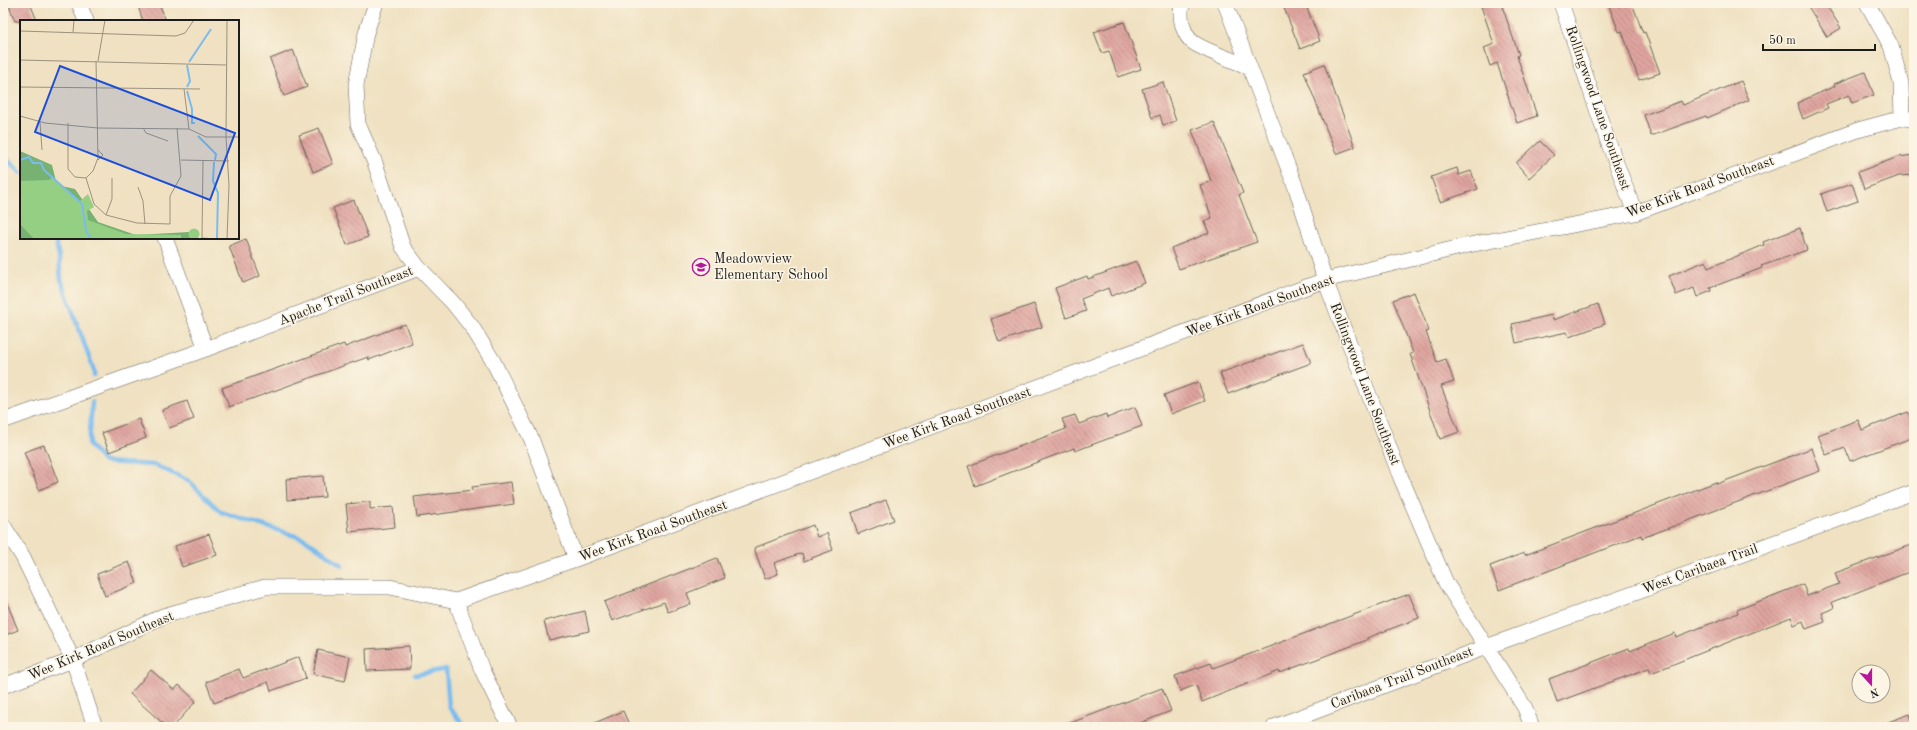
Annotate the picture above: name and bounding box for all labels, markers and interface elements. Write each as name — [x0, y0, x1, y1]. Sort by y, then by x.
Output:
inset map — [20, 20, 239, 239]
street label: Rollingwood Lane Southeast — [1563, 24, 1633, 192]
scale bar — [1763, 26, 1875, 52]
text: 50 m — [1769, 34, 1796, 47]
street label: Wee Kirk Road Southeast — [1624, 154, 1776, 220]
place label: Meadowview Elementary School — [714, 252, 828, 282]
school or university icon: Meadowview Elementary School — [691, 257, 711, 277]
street label: Apache Trail Southeast — [277, 264, 415, 328]
street label: Wee Kirk Road Southeast — [1184, 273, 1336, 339]
street label: Rollingwood Lane Southeast — [1327, 301, 1403, 467]
street label: Wee Kirk Road Southeast — [881, 385, 1033, 451]
street label: Wee Kirk Road Southeast — [577, 498, 729, 564]
street label: West Caribaea Trail — [1640, 541, 1760, 596]
street label: Wee Kirk Road Southeast — [26, 609, 176, 683]
street label: Caribaea Trail Southeast — [1329, 644, 1475, 712]
north arrow — [1851, 664, 1891, 704]
text: N — [1868, 685, 1880, 699]

